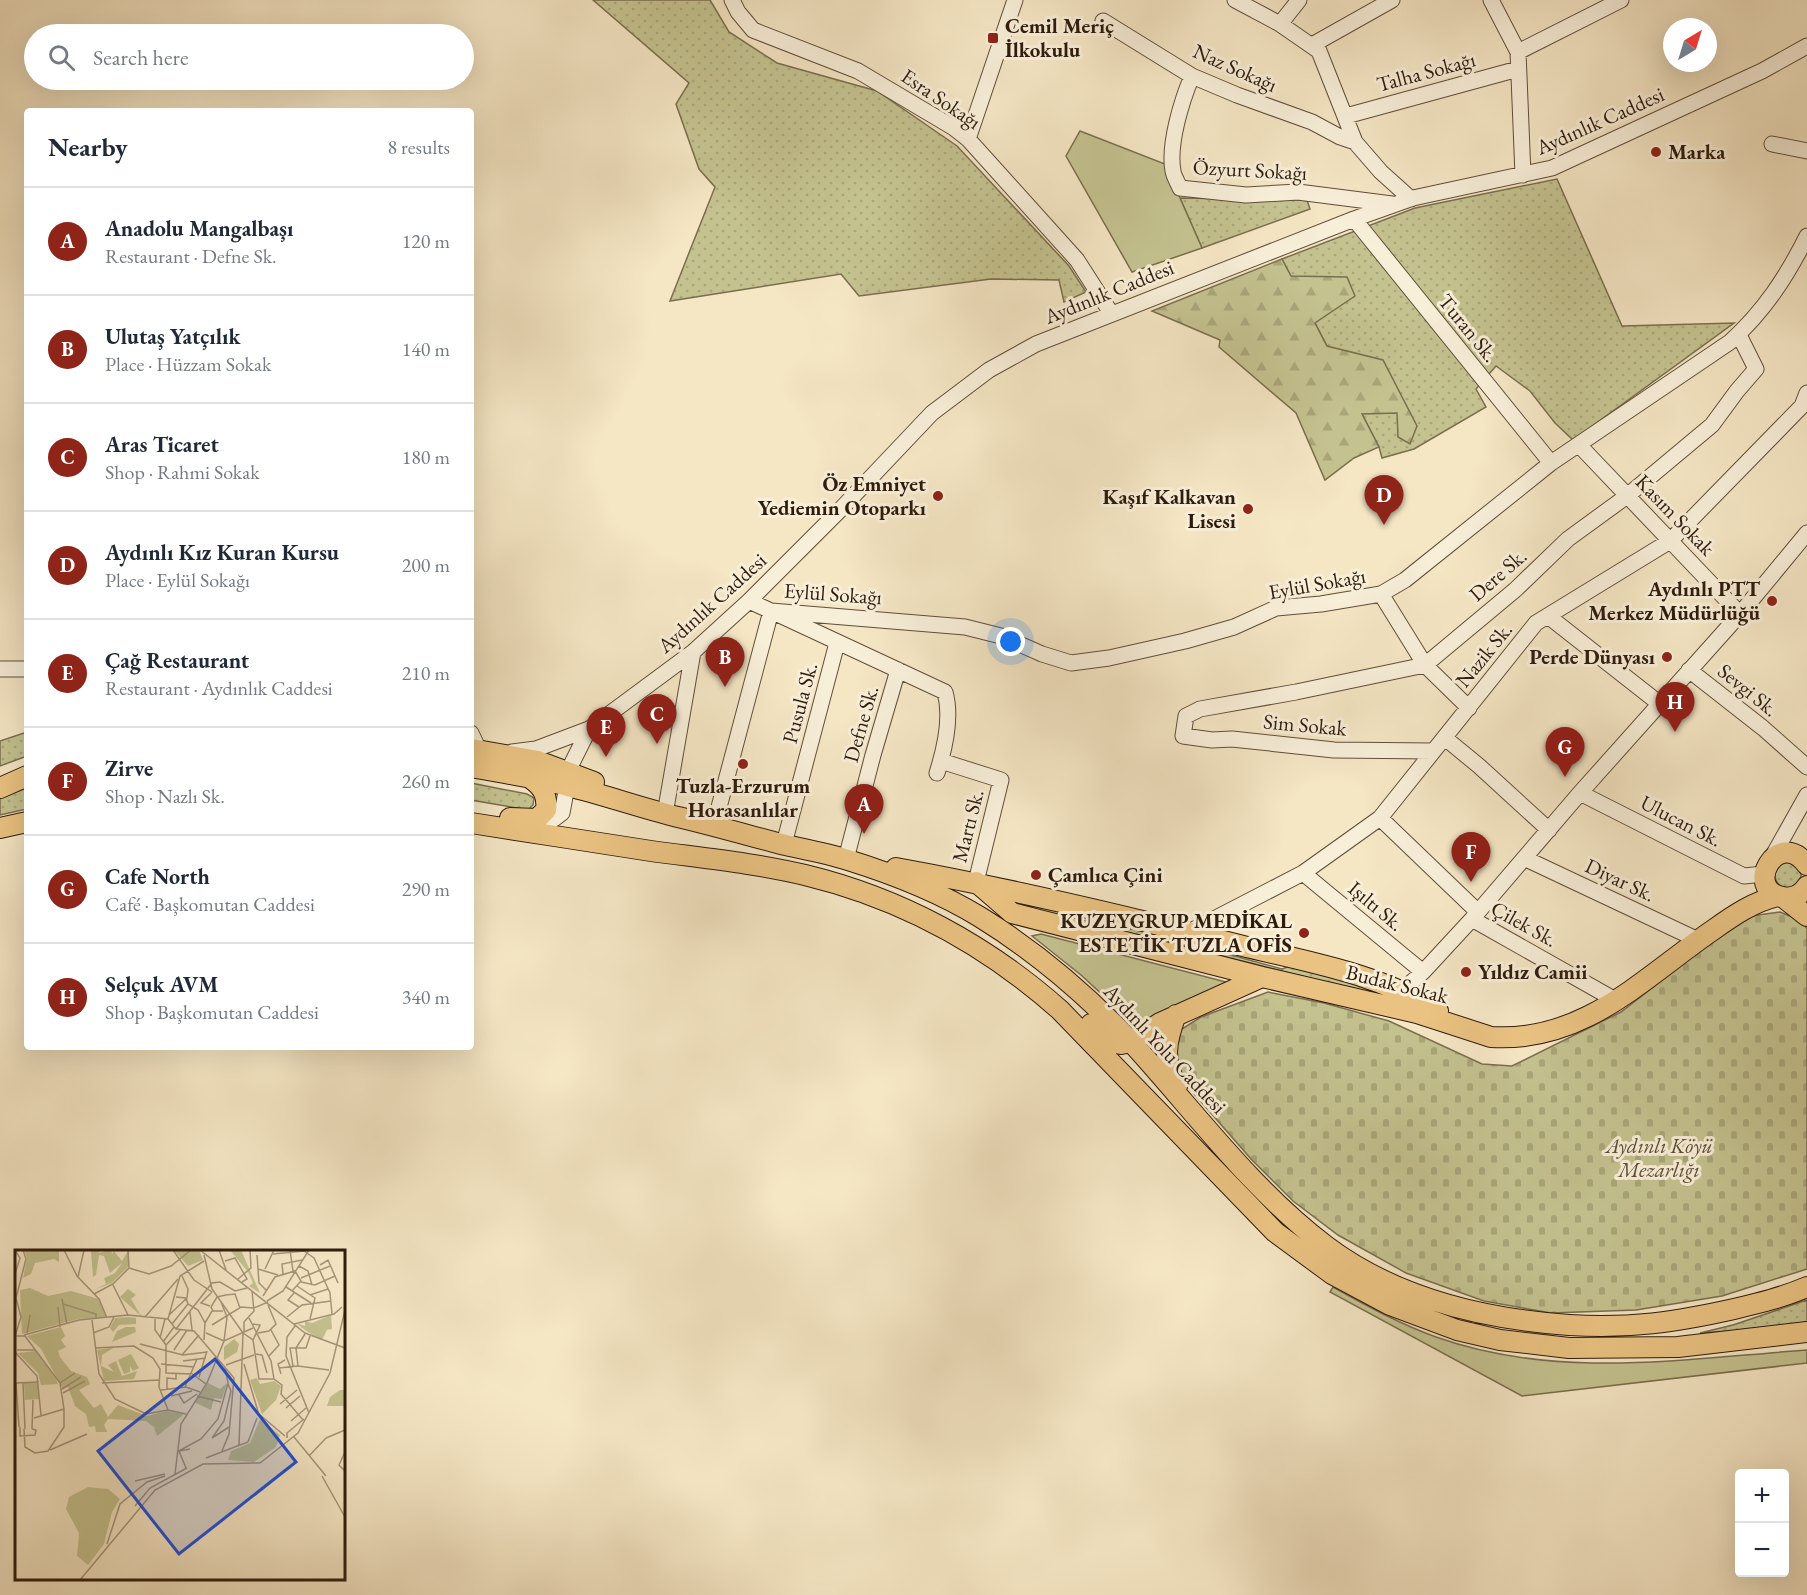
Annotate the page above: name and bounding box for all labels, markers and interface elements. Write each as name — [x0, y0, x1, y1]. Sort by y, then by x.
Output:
place label: Cemil Meriç İlkokulu — [1005, 12, 1114, 63]
north arrow — [1663, 18, 1717, 72]
search box — [24, 24, 474, 90]
marker: Cemil Meriç İlkokulu — [986, 31, 1000, 45]
street label: Naz Sokağı — [1189, 37, 1281, 98]
icon: search — [45, 41, 78, 74]
text: Search here — [93, 43, 188, 72]
street label: Talha Sokağı — [1374, 45, 1478, 98]
street label: Esra Sokağı — [896, 62, 986, 135]
street label: Aydınlık Caddesi — [1531, 80, 1668, 161]
text: Nearby — [48, 130, 128, 164]
text: 8 results — [387, 134, 450, 160]
place label: Marka — [1668, 138, 1726, 165]
marker: Marka — [1649, 145, 1663, 159]
street label: Özyurt Sokağı — [1192, 153, 1308, 186]
text: Anadolu Mangalbaşı — [105, 214, 294, 243]
text: A — [60, 228, 75, 254]
text: 120 m — [402, 228, 450, 254]
text: Restaurant · Defne Sk. — [105, 243, 277, 269]
street label: Aydınlık Caddesi — [1039, 253, 1178, 330]
street label: Turan Sk. — [1433, 288, 1504, 367]
text: Ulutaş Yatçılık — [105, 322, 241, 351]
text: B — [61, 336, 74, 362]
text: 140 m — [402, 336, 450, 362]
text: Place · Hüzzam Sokak — [105, 351, 271, 377]
text: Aras Ticaret — [105, 430, 219, 459]
text: C — [60, 444, 75, 470]
text: 180 m — [402, 444, 450, 470]
text: Shop · Rahmi Sokak — [105, 459, 260, 485]
street label: Kasım Sokak — [1630, 468, 1722, 562]
place label: Öz Emniyet Yediemin Otoparkı — [758, 470, 926, 521]
pin: D — [1364, 476, 1404, 525]
place label: Kaşıf Kalkavan Lisesi — [1102, 483, 1236, 534]
marker: Öz Emniyet Yediemin Otoparkı — [931, 489, 945, 503]
marker: Kaşıf Kalkavan Lisesi — [1241, 502, 1255, 516]
text: Aydınlı Kız Kuran Kursu — [105, 538, 339, 567]
street label: Dere Sk. — [1463, 542, 1532, 607]
street label: Aydınlık Caddesi — [651, 547, 772, 659]
text: D — [60, 552, 75, 578]
text: 200 m — [402, 552, 450, 578]
street label: Eylül Sokağı — [1266, 562, 1368, 605]
text: Place · Eylül Sokağı — [105, 567, 250, 593]
place label: Aydınlı PTT Merkez Müdürlüğü — [1588, 575, 1760, 626]
street label: Eylül Sokağı — [783, 577, 883, 610]
marker: Aydınlı PTT Merkez Müdürlüğü — [1765, 594, 1779, 608]
street label: Nazik Sk. — [1449, 617, 1518, 693]
your location — [996, 627, 1025, 656]
pin: B — [706, 638, 744, 687]
place label: Perde Dünyası — [1529, 643, 1655, 670]
text: Çağ Restaurant — [105, 646, 249, 675]
marker: Perde Dünyası — [1660, 650, 1674, 664]
street label: Sevgi Sk. — [1713, 657, 1784, 722]
street label: Pusula Sk. — [776, 659, 823, 746]
text: E — [62, 660, 73, 686]
text: 210 m — [402, 660, 450, 686]
text: Restaurant · Aydınlık Caddesi — [105, 675, 333, 701]
street label: Defne Sk. — [837, 682, 884, 765]
pin: H — [1656, 682, 1694, 732]
pin: C — [638, 694, 676, 744]
street label: Sim Sokak — [1262, 707, 1349, 742]
pin: E — [586, 708, 626, 757]
pin: G — [1546, 728, 1584, 777]
text: Zirve — [105, 754, 153, 783]
marker: Tuzla-Erzurum Horasanlılar — [736, 757, 750, 771]
text: F — [62, 768, 73, 794]
text: 260 m — [402, 768, 450, 794]
place label: Tuzla-Erzurum Horasanlılar — [676, 772, 810, 823]
text: Shop · Nazlı Sk. — [105, 783, 225, 809]
pin: A — [844, 784, 884, 834]
street label: Martı Sk. — [945, 787, 990, 865]
street label: Ulucan Sk. — [1636, 789, 1727, 853]
pin: F — [1452, 832, 1490, 882]
street label: Diyar Sk. — [1581, 852, 1659, 907]
place label: Çamlıca Çini — [1048, 861, 1163, 888]
text: Cafe North — [105, 862, 210, 891]
marker: Çamlıca Çini — [1029, 868, 1043, 882]
street label: Işıltı Sk. — [1343, 875, 1410, 937]
text: G — [60, 876, 75, 902]
text: 290 m — [402, 876, 450, 902]
text: Café · Başkomutan Caddesi — [105, 891, 315, 917]
street label: Çilek Sk. — [1486, 894, 1562, 953]
place label: KUZEYGRUP MEDİKAL ESTETİK TUZLA OFİS — [1060, 907, 1293, 958]
marker: KUZEYGRUP MEDİKAL ESTETİK TUZLA OFİS — [1297, 926, 1311, 940]
street label: Budak Sokak — [1343, 958, 1452, 1010]
place label: Yıldız Camii — [1478, 958, 1587, 985]
marker: Yıldız Camii — [1459, 965, 1473, 979]
text: Selçuk AVM — [105, 970, 218, 999]
street label: Aydınlı Yolu Caddesi — [1098, 977, 1233, 1119]
text: H — [59, 984, 76, 1010]
text: 340 m — [402, 984, 450, 1010]
text: Shop · Başkomutan Caddesi — [105, 999, 319, 1025]
park label: Aydınlı Köyü Mezarlığı — [1604, 1132, 1713, 1183]
inset map — [15, 1250, 345, 1580]
map controls — [1735, 1469, 1789, 1577]
button: + — [1735, 1469, 1789, 1523]
button: − — [1735, 1523, 1789, 1577]

